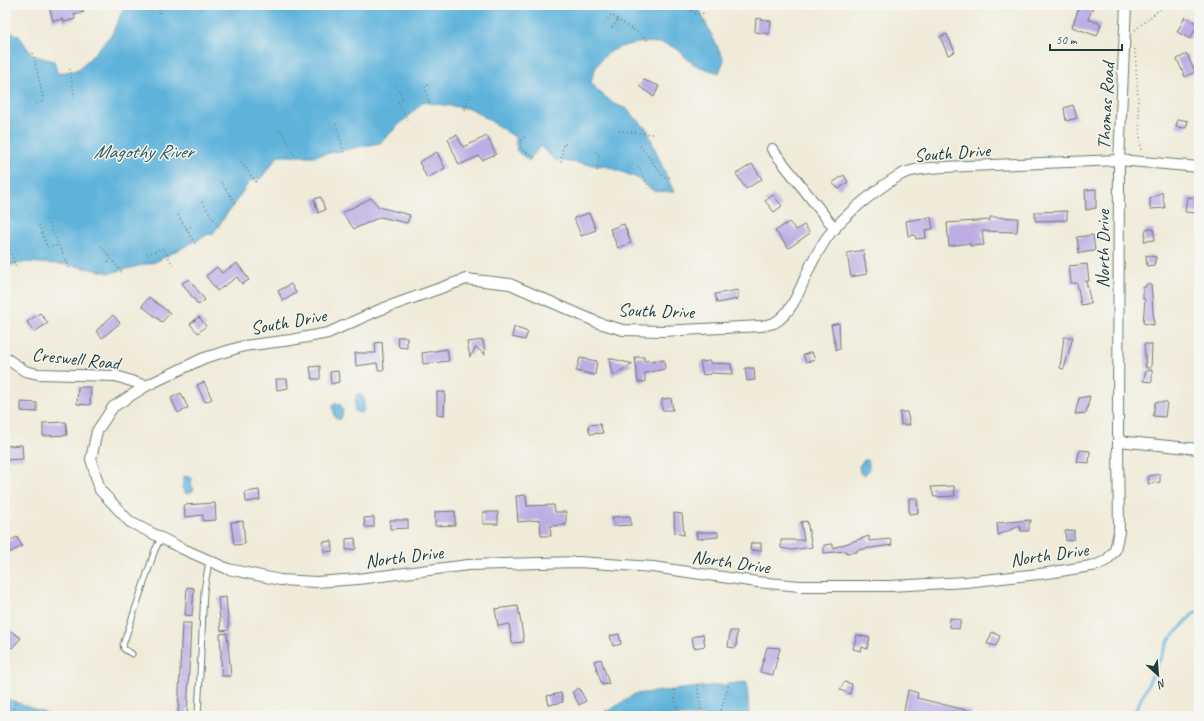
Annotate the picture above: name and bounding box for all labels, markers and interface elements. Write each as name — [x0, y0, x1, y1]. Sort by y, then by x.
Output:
scale bar — [1050, 26, 1122, 52]
text: 50 m — [1056, 32, 1078, 48]
street label: Thomas Road — [1092, 58, 1120, 150]
street label: South Drive — [913, 138, 993, 168]
water label: Magothy River — [93, 139, 197, 164]
street label: North Drive — [1091, 208, 1115, 288]
street label: South Drive — [617, 298, 696, 324]
street label: South Drive — [249, 303, 330, 340]
street label: Creswell Road — [31, 342, 123, 376]
street label: North Drive — [1009, 537, 1091, 572]
street label: North Drive — [364, 540, 446, 574]
street label: North Drive — [690, 545, 773, 580]
north arrow — [1138, 655, 1178, 695]
text: N — [1154, 676, 1169, 693]

